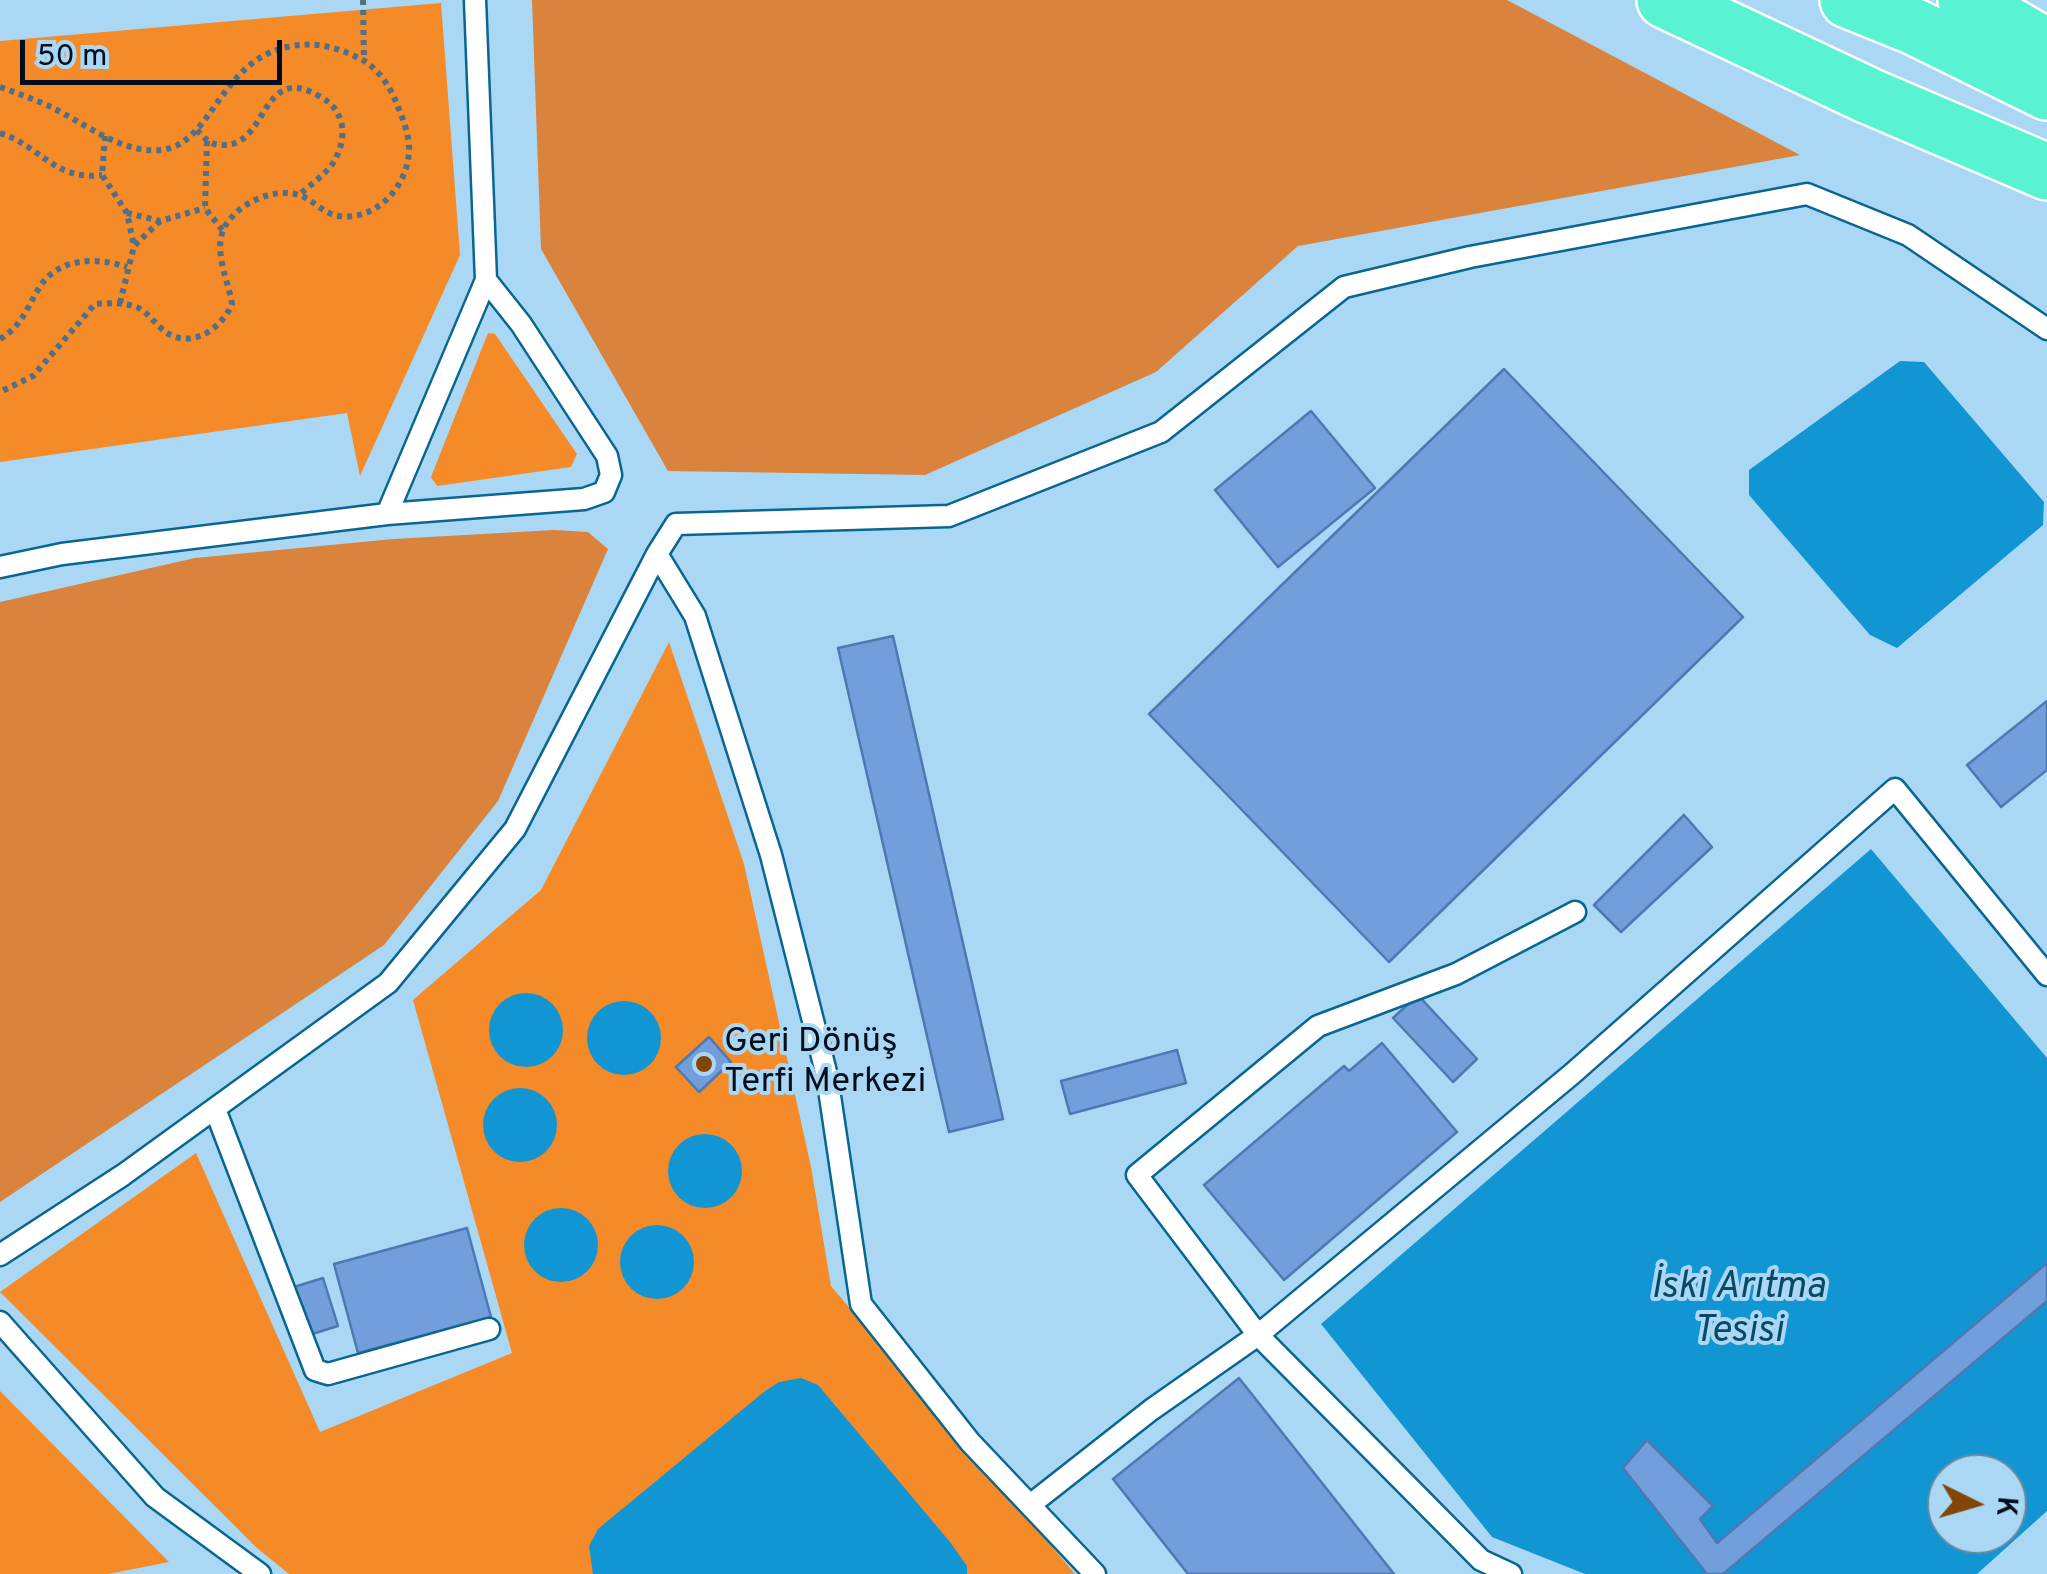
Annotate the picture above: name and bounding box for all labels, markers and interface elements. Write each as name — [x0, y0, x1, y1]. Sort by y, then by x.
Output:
scale bar — [25, 20, 288, 82]
text: 50 m — [37, 39, 107, 76]
place label: Geri Dönüş Terfi Merkezi — [724, 1023, 927, 1105]
marker: Geri Dönüş Terfi Merkezi — [693, 1053, 715, 1075]
water label: İski Arıtma Tesisi — [1651, 1266, 1825, 1356]
north arrow — [1927, 1454, 2027, 1554]
text: K — [1986, 1495, 2024, 1518]

